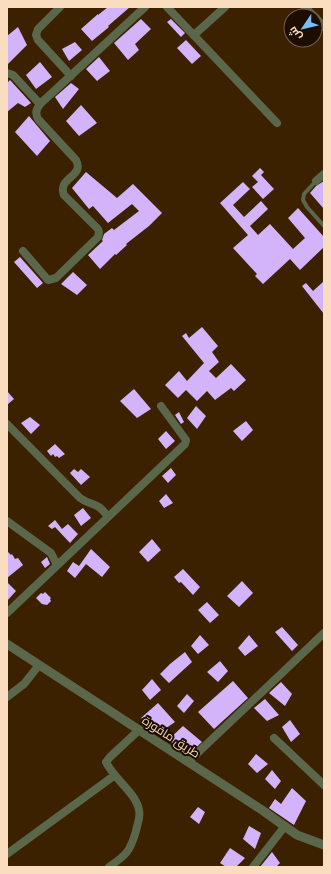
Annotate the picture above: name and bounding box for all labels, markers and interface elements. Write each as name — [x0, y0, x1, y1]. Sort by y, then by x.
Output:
north arrow — [283, 8, 323, 48]
text: ش — [285, 24, 305, 44]
street label: طريق ماقورة — [140, 712, 203, 761]

